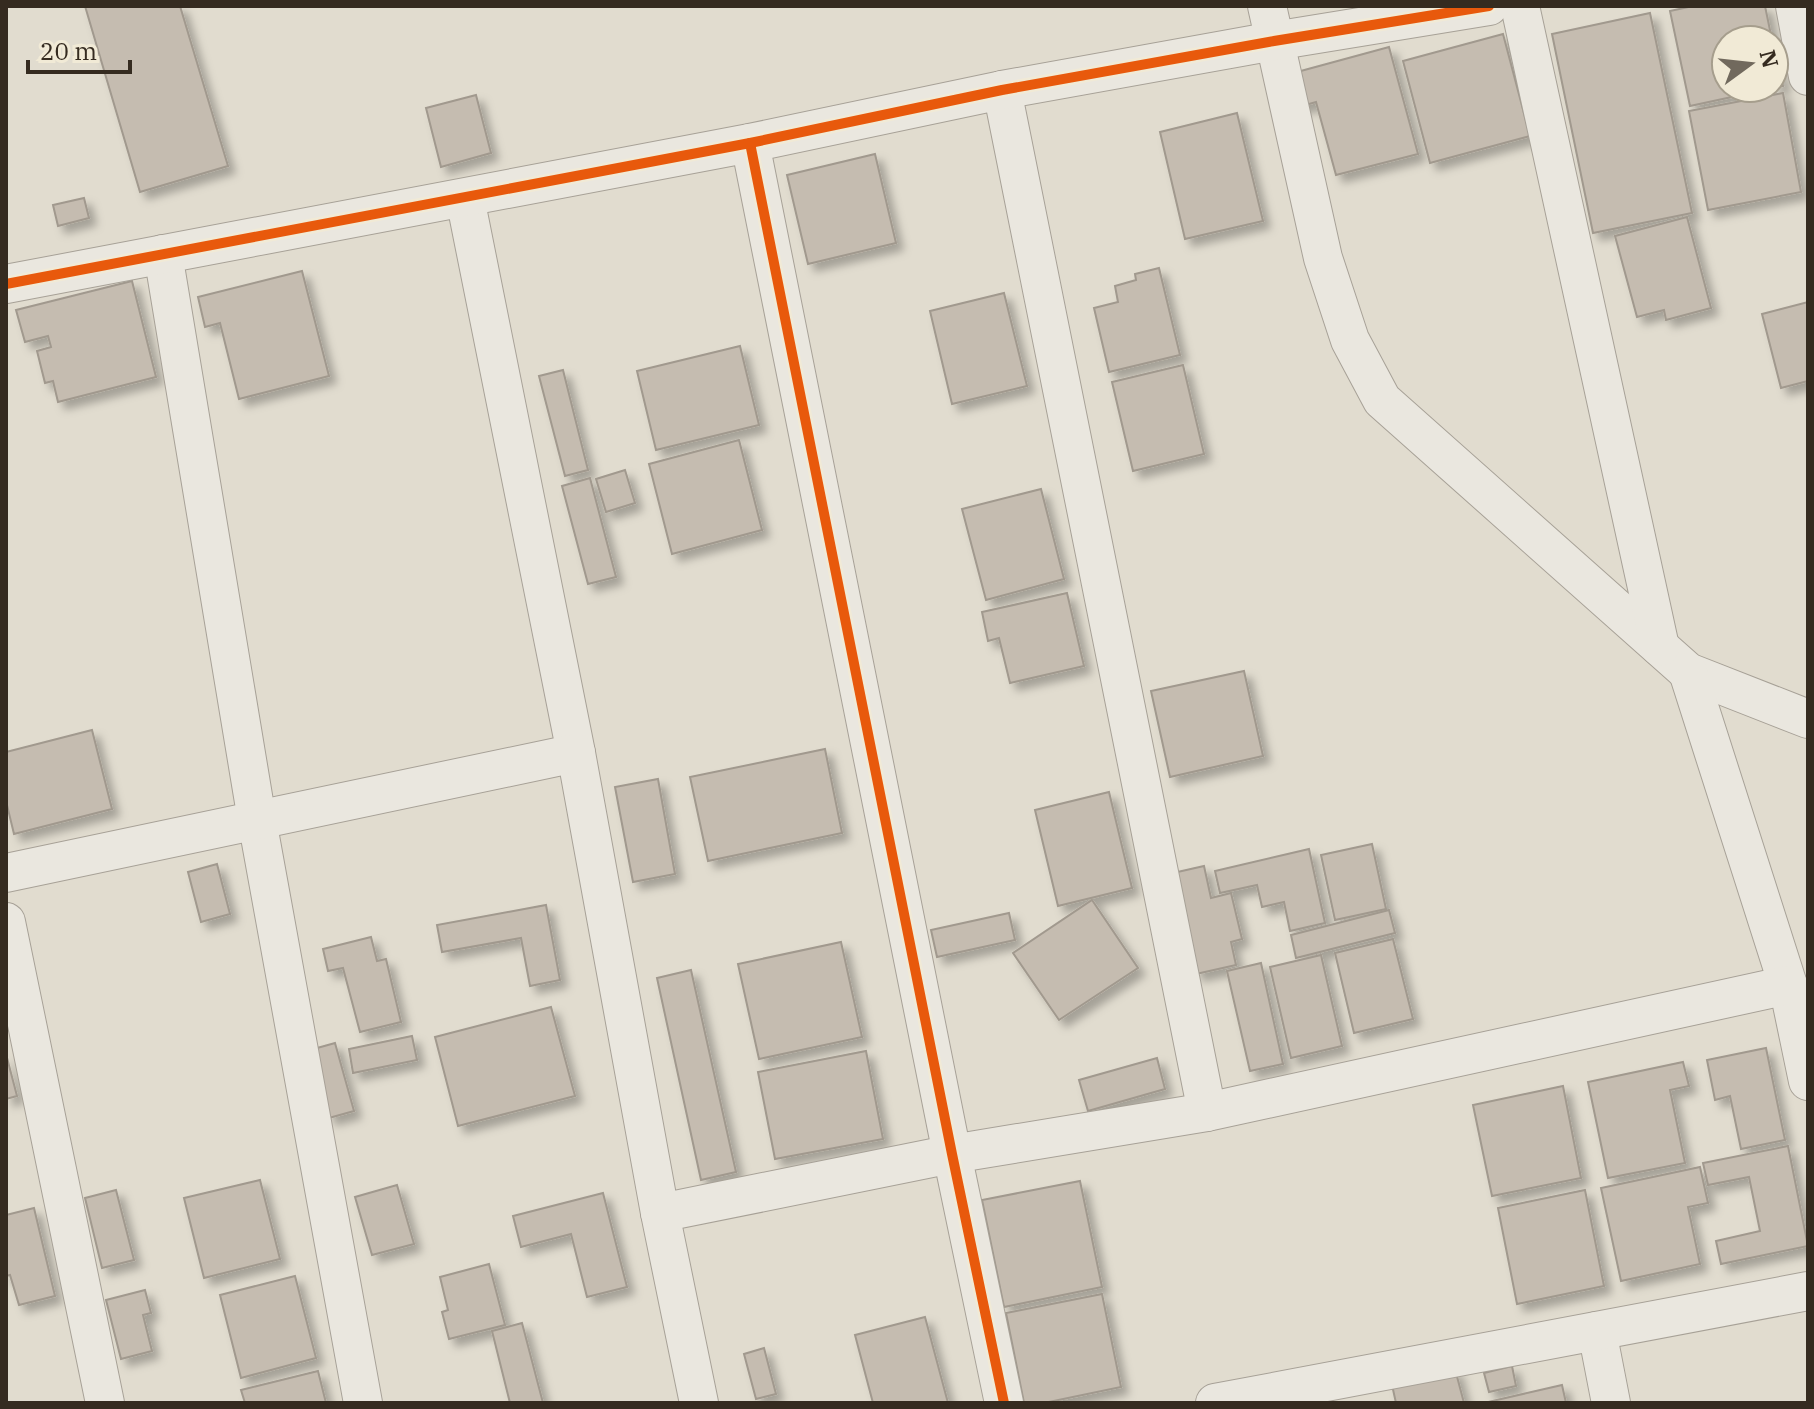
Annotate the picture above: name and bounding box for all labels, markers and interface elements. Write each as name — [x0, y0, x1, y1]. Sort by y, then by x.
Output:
scale bar — [28, 24, 130, 74]
north arrow — [1710, 24, 1790, 104]
text: 20 m — [40, 35, 97, 67]
text: N — [1754, 47, 1786, 71]

